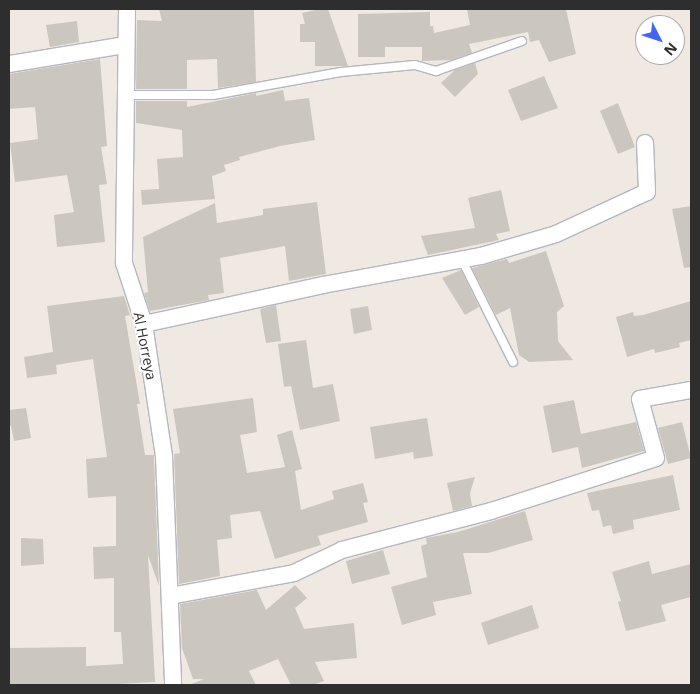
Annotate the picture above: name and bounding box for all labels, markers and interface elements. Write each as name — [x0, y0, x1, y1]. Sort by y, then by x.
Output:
north arrow — [635, 15, 685, 65]
text: N — [660, 39, 682, 60]
street label: Al Horreya — [130, 311, 160, 381]

